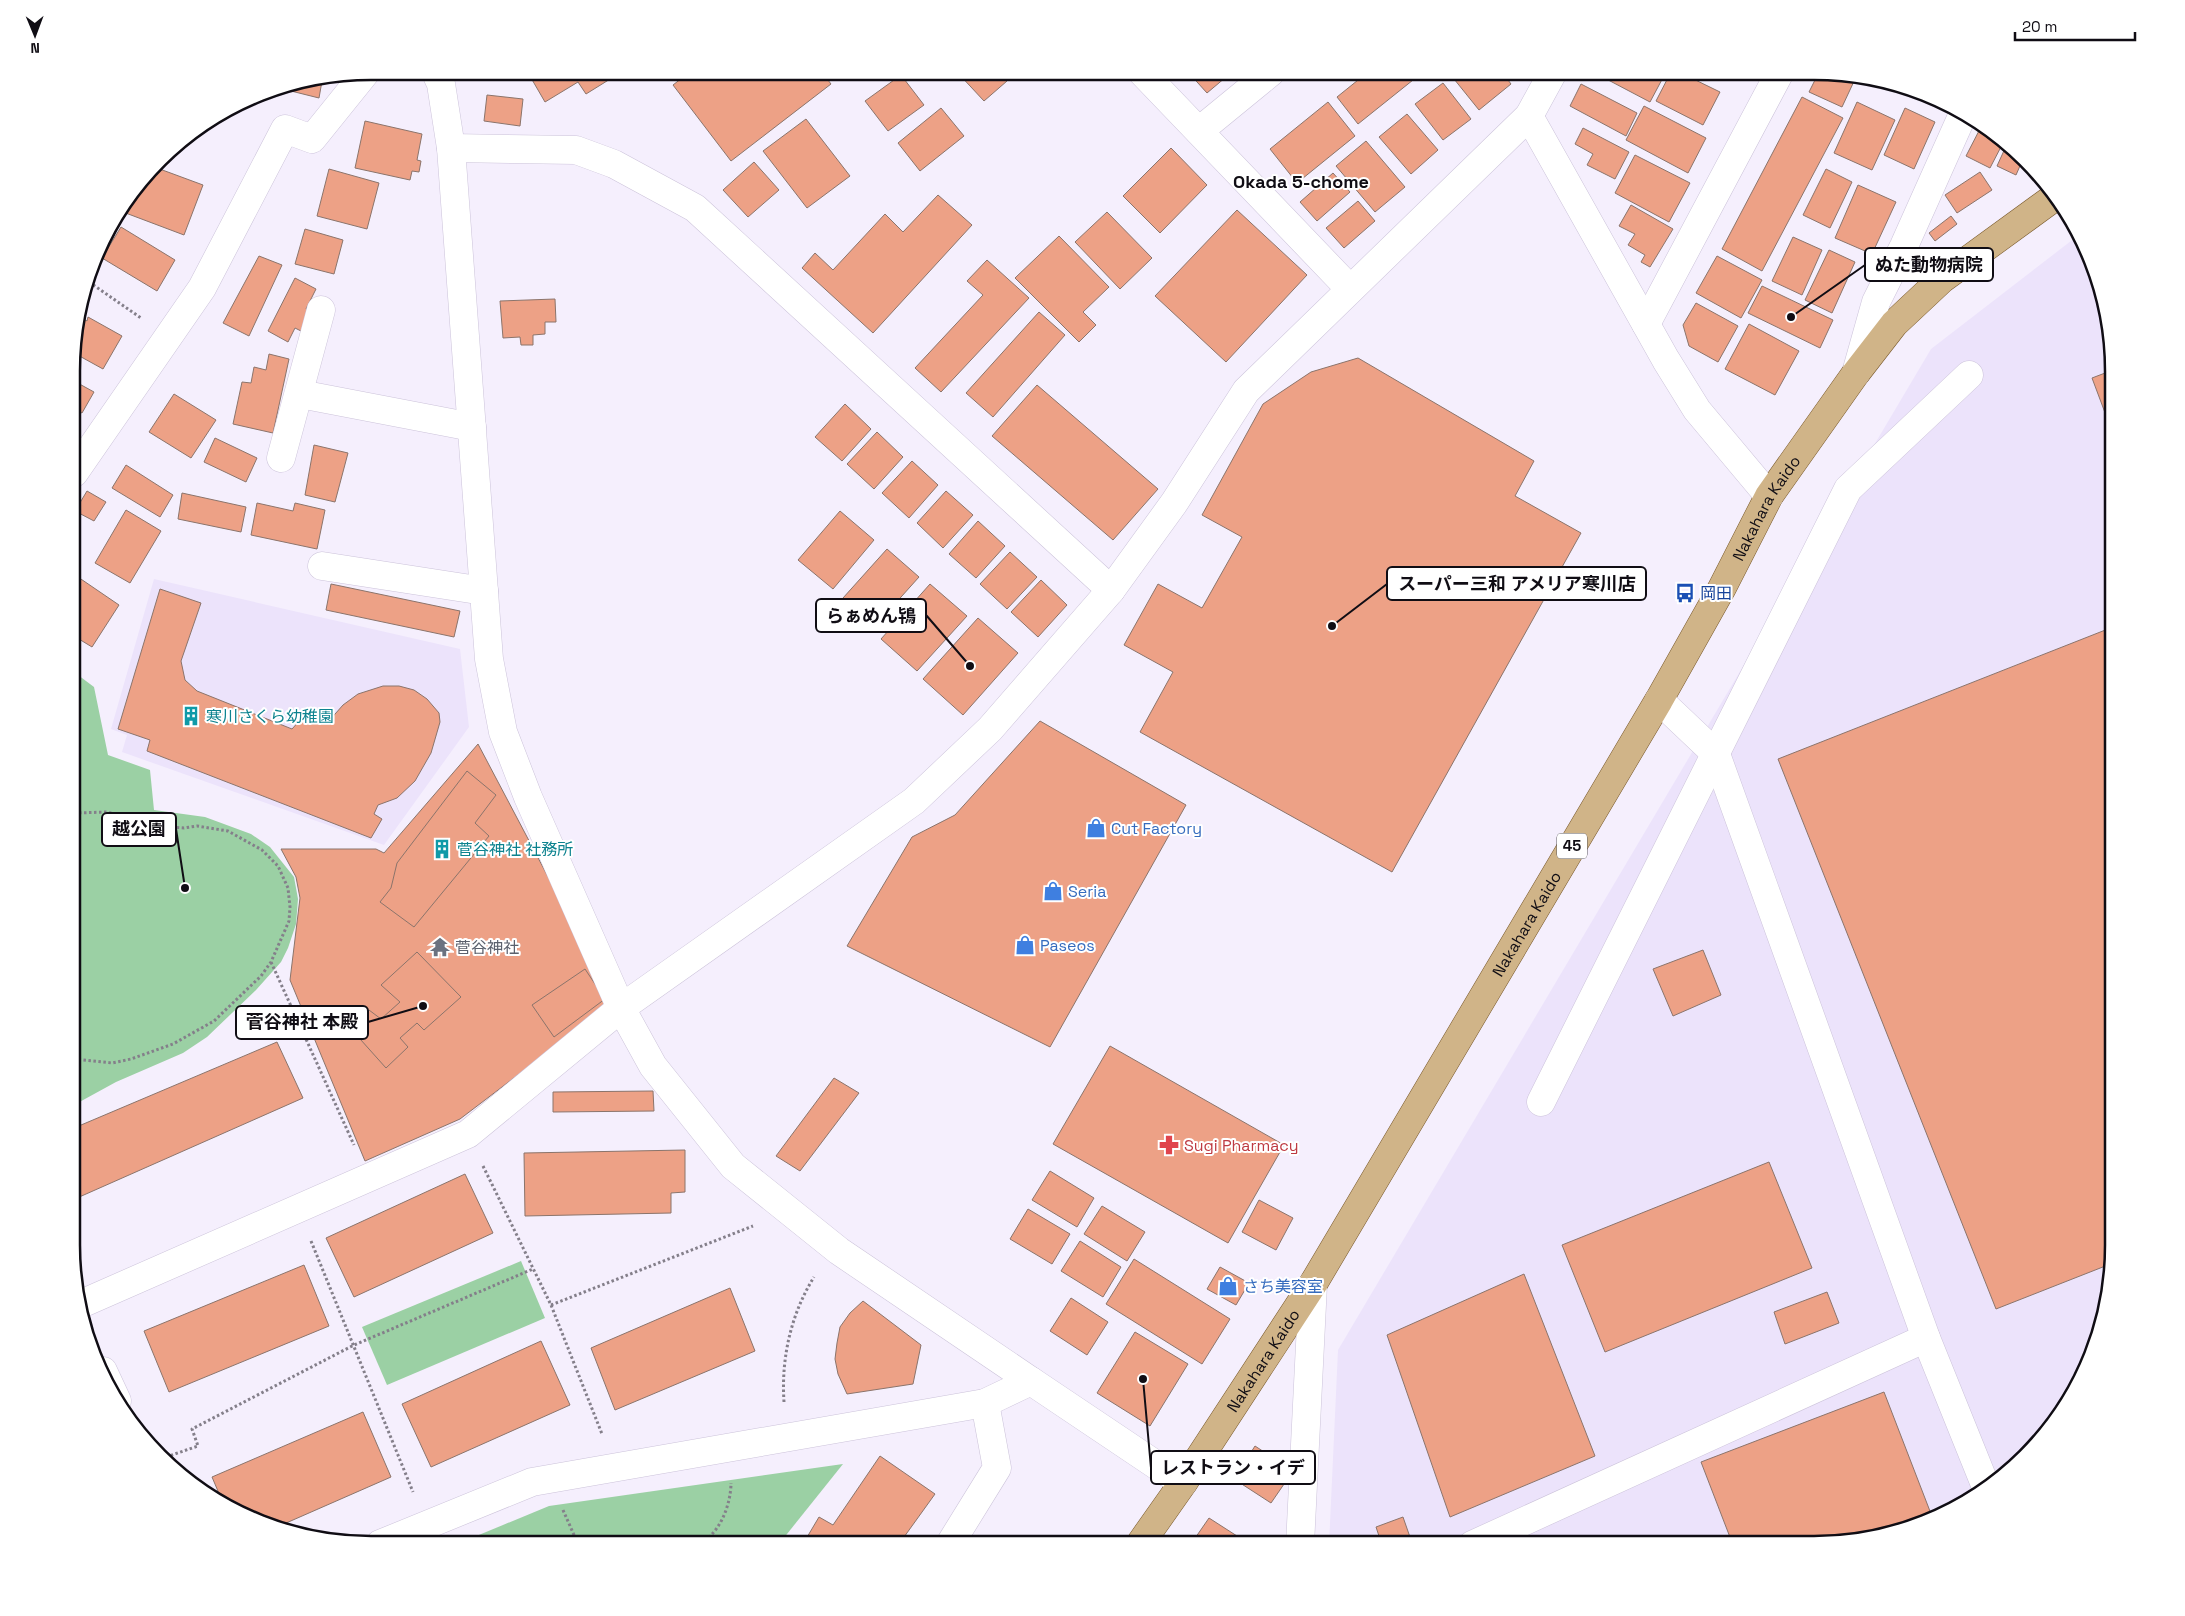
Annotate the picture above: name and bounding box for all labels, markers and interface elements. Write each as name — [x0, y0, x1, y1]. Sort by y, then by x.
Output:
north arrow — [10, 10, 60, 60]
scale bar — [2015, 10, 2135, 42]
text: 20 m — [2022, 17, 2057, 36]
text: N — [30, 39, 40, 57]
district label: Okada 5-chome — [1233, 170, 1369, 193]
callout: ぬた動物病院 — [1865, 248, 1993, 281]
text: ぬた動物病院 — [1875, 253, 1983, 276]
street label: Nakahara Kaido — [1728, 452, 1805, 564]
callout: スーパー三和 アメリア寒川店 — [1387, 567, 1646, 600]
text: スーパー三和 アメリア寒川店 — [1398, 572, 1636, 595]
bus stop icon: 岡田 — [1674, 582, 1696, 604]
place label: 岡田 — [1700, 583, 1732, 604]
callout: らぁめん鴇 — [816, 599, 926, 632]
text: らぁめん鴇 — [826, 604, 916, 627]
building icon: 寒川さくら幼稚園 — [180, 705, 202, 727]
place label: 寒川さくら幼稚園 — [206, 706, 334, 727]
callout: 越公園 — [102, 813, 176, 846]
text: 越公園 — [112, 817, 166, 840]
shop icon: Cut Factory — [1085, 817, 1107, 839]
place label: Cut Factory — [1111, 818, 1202, 839]
road number: 45 — [1557, 834, 1587, 858]
building icon: 菅谷神社 社務所 — [431, 838, 453, 860]
place label: 菅谷神社 社務所 — [457, 839, 573, 860]
street label: Nakahara Kaido — [1488, 868, 1566, 980]
shop icon: Seria — [1042, 880, 1064, 902]
place label: Seria — [1068, 881, 1106, 902]
shop icon: Paseos — [1014, 934, 1036, 956]
place label: Paseos — [1040, 935, 1095, 956]
temple icon: 菅谷神社 — [429, 936, 451, 958]
place label: 菅谷神社 — [455, 937, 519, 958]
callout: 菅谷神社 本殿 — [236, 1006, 368, 1039]
text: 菅谷神社 本殿 — [246, 1010, 358, 1033]
pharmacy icon: Sugi Pharmacy — [1158, 1134, 1180, 1156]
place label: Sugi Pharmacy — [1184, 1135, 1299, 1156]
shop icon: さち美容室 — [1217, 1275, 1239, 1297]
place label: さち美容室 — [1243, 1276, 1323, 1297]
street label: Nakahara Kaido — [1222, 1305, 1305, 1416]
callout: レストラン・イデ — [1151, 1451, 1315, 1484]
text: レストラン・イデ — [1161, 1456, 1305, 1479]

